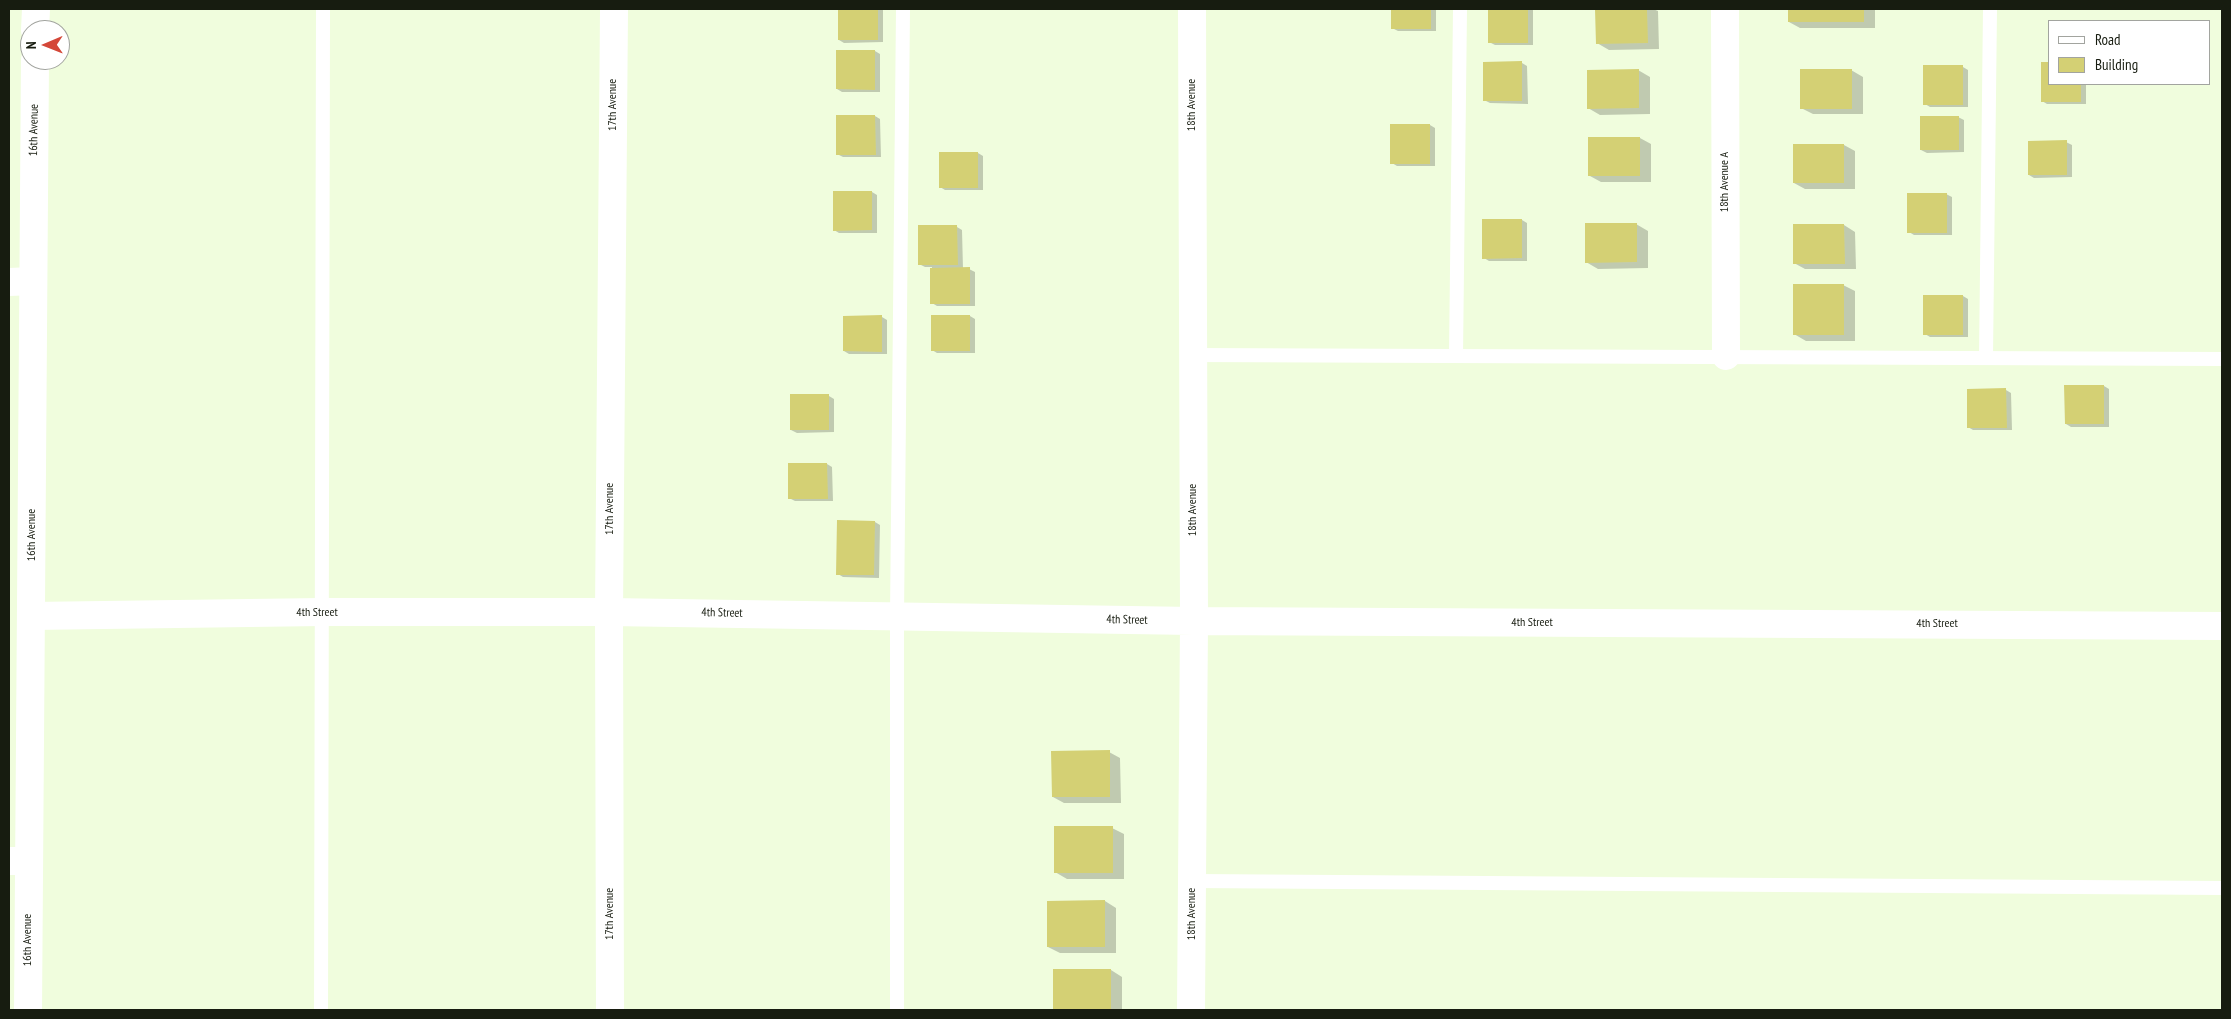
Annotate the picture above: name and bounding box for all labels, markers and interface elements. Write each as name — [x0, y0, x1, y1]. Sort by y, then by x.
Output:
north arrow — [20, 20, 70, 70]
legend — [2048, 20, 2211, 85]
text: Road — [2095, 30, 2121, 49]
text: N — [22, 41, 40, 49]
text: Building — [2095, 55, 2138, 74]
street label: 17th Avenue — [606, 79, 620, 131]
street label: 18th Avenue — [1185, 79, 1199, 131]
street label: 16th Avenue — [26, 104, 42, 156]
street label: 18th Avenue A — [1718, 152, 1732, 212]
street label: 17th Avenue — [603, 483, 617, 535]
street label: 18th Avenue — [1186, 484, 1200, 536]
street label: 16th Avenue — [25, 509, 39, 561]
street label: 4th Street — [701, 605, 743, 621]
street label: 4th Street — [296, 606, 338, 620]
street label: 4th Street — [1106, 612, 1148, 628]
street label: 4th Street — [1511, 616, 1553, 630]
street label: 4th Street — [1916, 617, 1958, 631]
street label: 17th Avenue — [603, 888, 617, 940]
street label: 18th Avenue — [1185, 888, 1199, 940]
street label: 16th Avenue — [21, 914, 35, 966]

